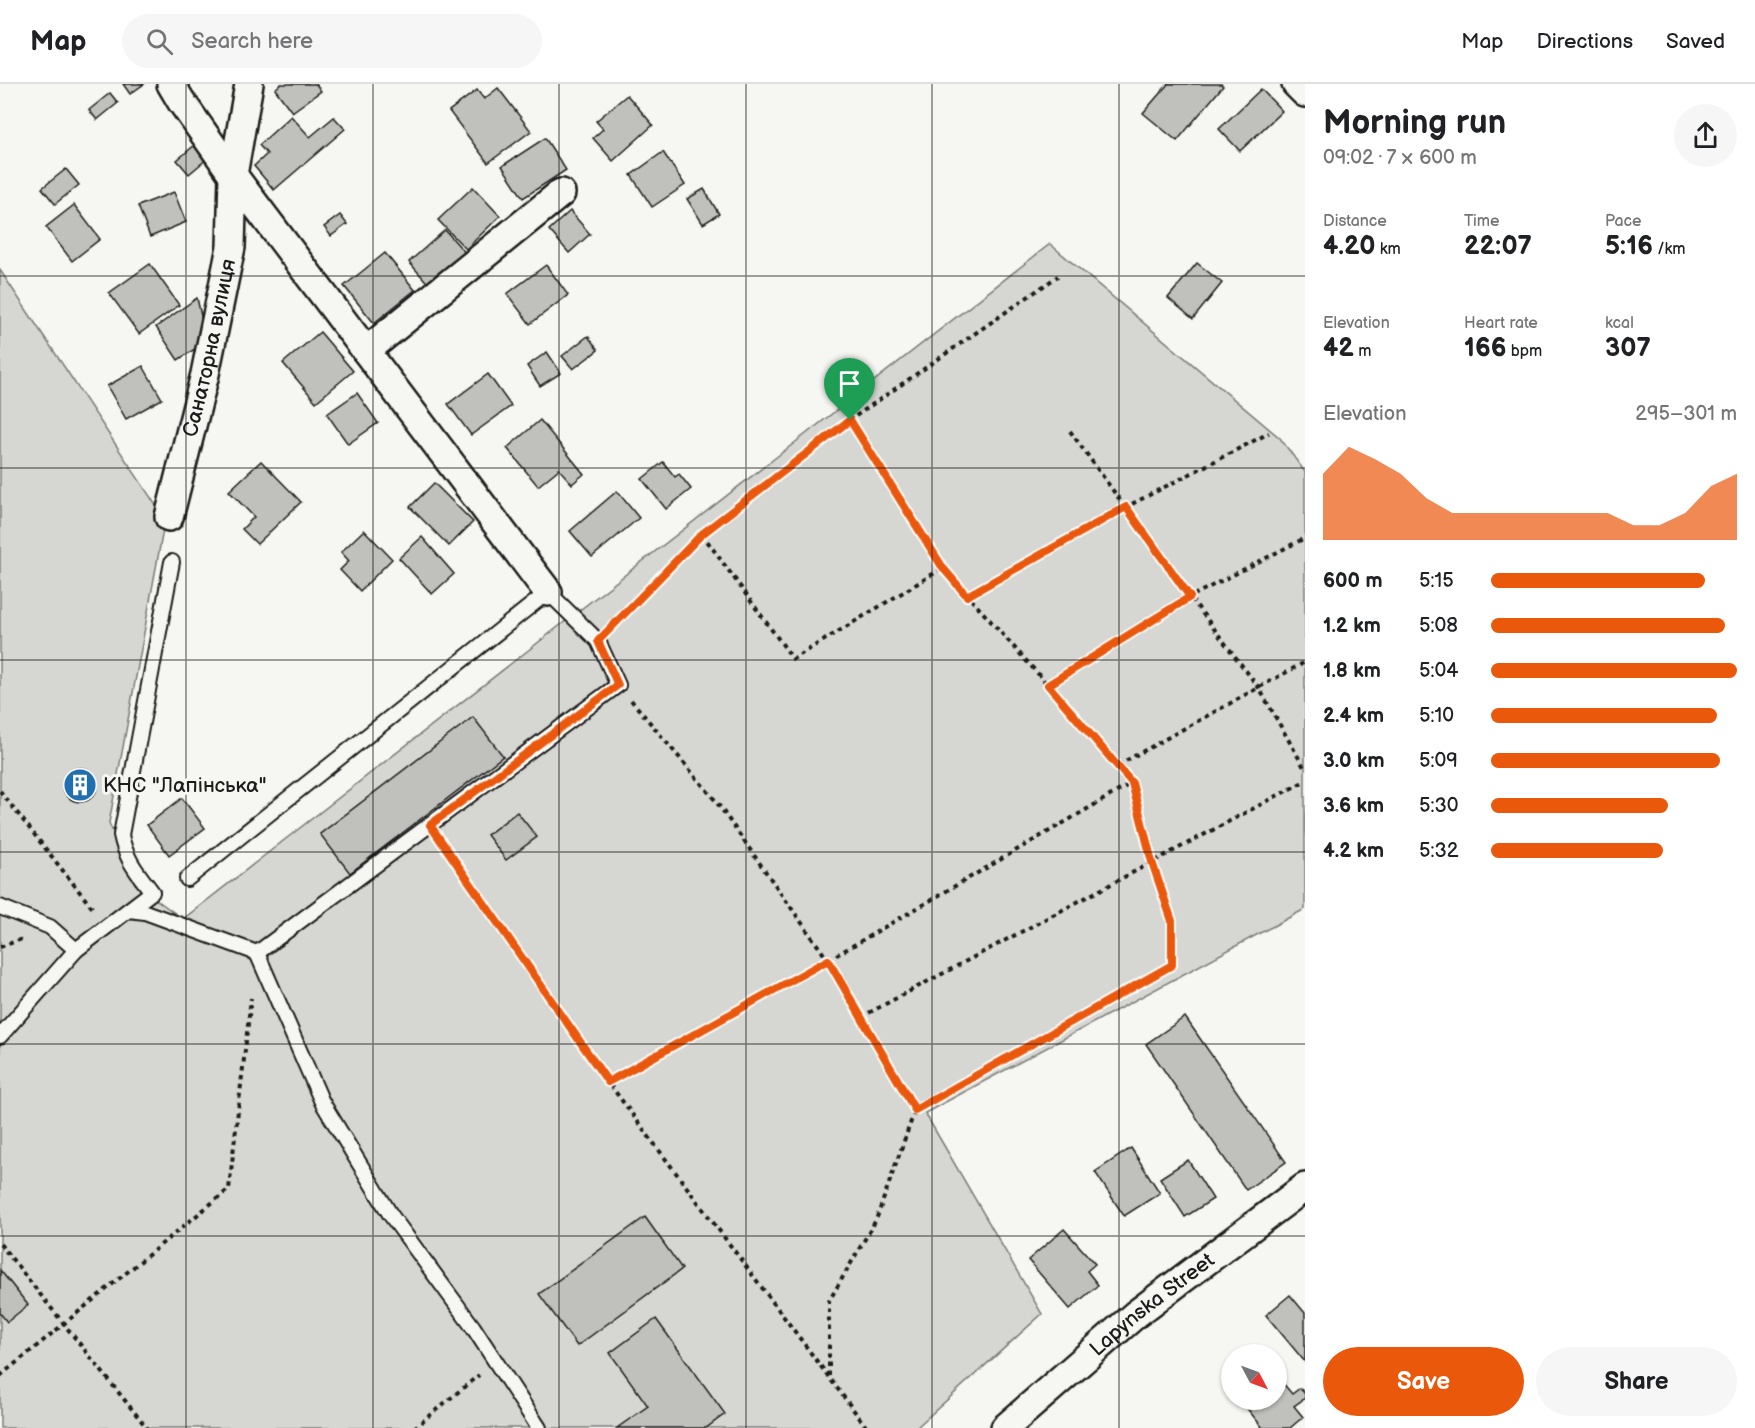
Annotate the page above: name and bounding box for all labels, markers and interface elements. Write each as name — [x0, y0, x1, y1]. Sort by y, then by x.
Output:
search box — [122, 14, 542, 68]
text: Map — [30, 25, 86, 58]
icon: search — [143, 25, 176, 58]
text: Search here — [191, 28, 313, 55]
text: Map — [1461, 29, 1504, 54]
text: Directions — [1537, 29, 1633, 54]
text: Saved — [1666, 29, 1725, 54]
text: Morning run — [1323, 103, 1506, 143]
button: share — [1674, 104, 1737, 167]
text: 09:02 · 7 × 600 m — [1323, 146, 1477, 170]
text: Distance — [1323, 212, 1387, 231]
text: Time — [1464, 212, 1499, 231]
text: Pace — [1605, 212, 1641, 231]
text: 4.20 — [1323, 231, 1375, 262]
text: 22:07 — [1464, 231, 1532, 262]
text: 5:16 — [1605, 231, 1653, 262]
text: km — [1375, 240, 1401, 259]
text: /km — [1653, 240, 1686, 259]
street label: Санаторна вулиця — [178, 257, 241, 439]
text: Elevation — [1323, 314, 1390, 333]
text: Heart rate — [1464, 314, 1538, 333]
text: kcal — [1605, 314, 1634, 333]
text: 42 — [1323, 333, 1354, 364]
text: 166 — [1464, 333, 1506, 364]
text: 307 — [1605, 333, 1651, 364]
text: m — [1354, 342, 1371, 361]
text: bpm — [1506, 342, 1542, 361]
pin — [824, 358, 875, 420]
icon: arrive — [833, 367, 866, 400]
text: Elevation — [1323, 402, 1406, 426]
text: 295–301 m — [1635, 402, 1737, 426]
text: 600 m — [1323, 569, 1383, 593]
text: 5:15 — [1419, 569, 1454, 593]
text: 1.2 km — [1323, 614, 1381, 638]
text: 5:08 — [1419, 614, 1458, 638]
text: 1.8 km — [1323, 659, 1381, 683]
text: 5:04 — [1419, 659, 1458, 683]
text: 2.4 km — [1323, 704, 1384, 728]
text: 5:10 — [1419, 704, 1454, 728]
text: 3.0 km — [1323, 749, 1384, 773]
text: 5:09 — [1419, 749, 1458, 773]
building icon: КНС "Лапінська" — [62, 767, 98, 803]
place label: КНС "Лапінська" — [103, 773, 267, 798]
text: 3.6 km — [1323, 794, 1384, 818]
text: 5:30 — [1419, 794, 1459, 818]
text: 4.2 km — [1323, 839, 1384, 863]
text: 5:32 — [1419, 839, 1459, 863]
street label: Lapynska Street — [1085, 1247, 1220, 1362]
north arrow — [1221, 1344, 1287, 1410]
map controls — [1221, 1344, 1287, 1410]
button: Save — [1323, 1347, 1524, 1416]
button: Share — [1536, 1347, 1737, 1416]

